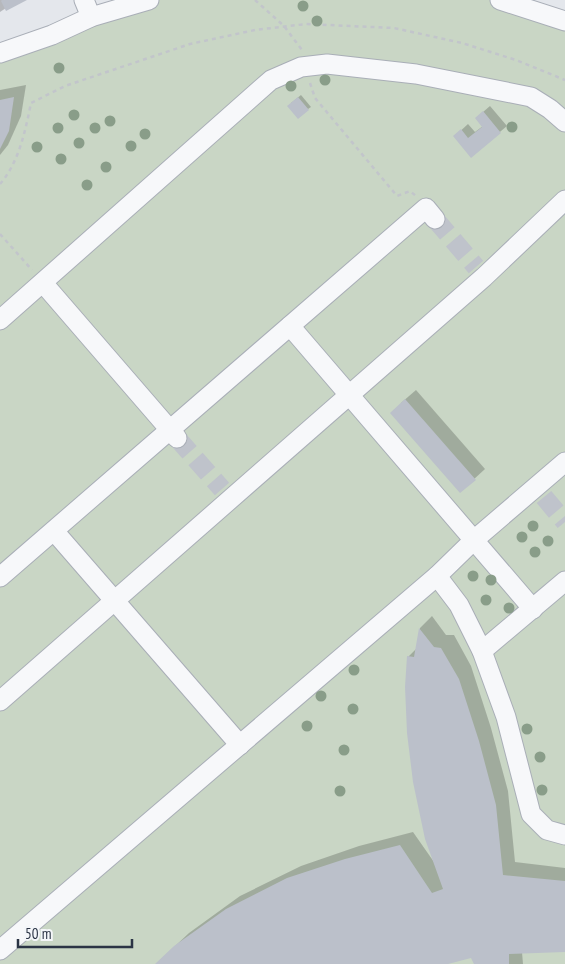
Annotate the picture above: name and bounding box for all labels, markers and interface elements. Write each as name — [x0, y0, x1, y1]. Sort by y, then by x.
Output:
scale bar — [18, 916, 131, 948]
text: 50 m — [25, 924, 51, 943]

